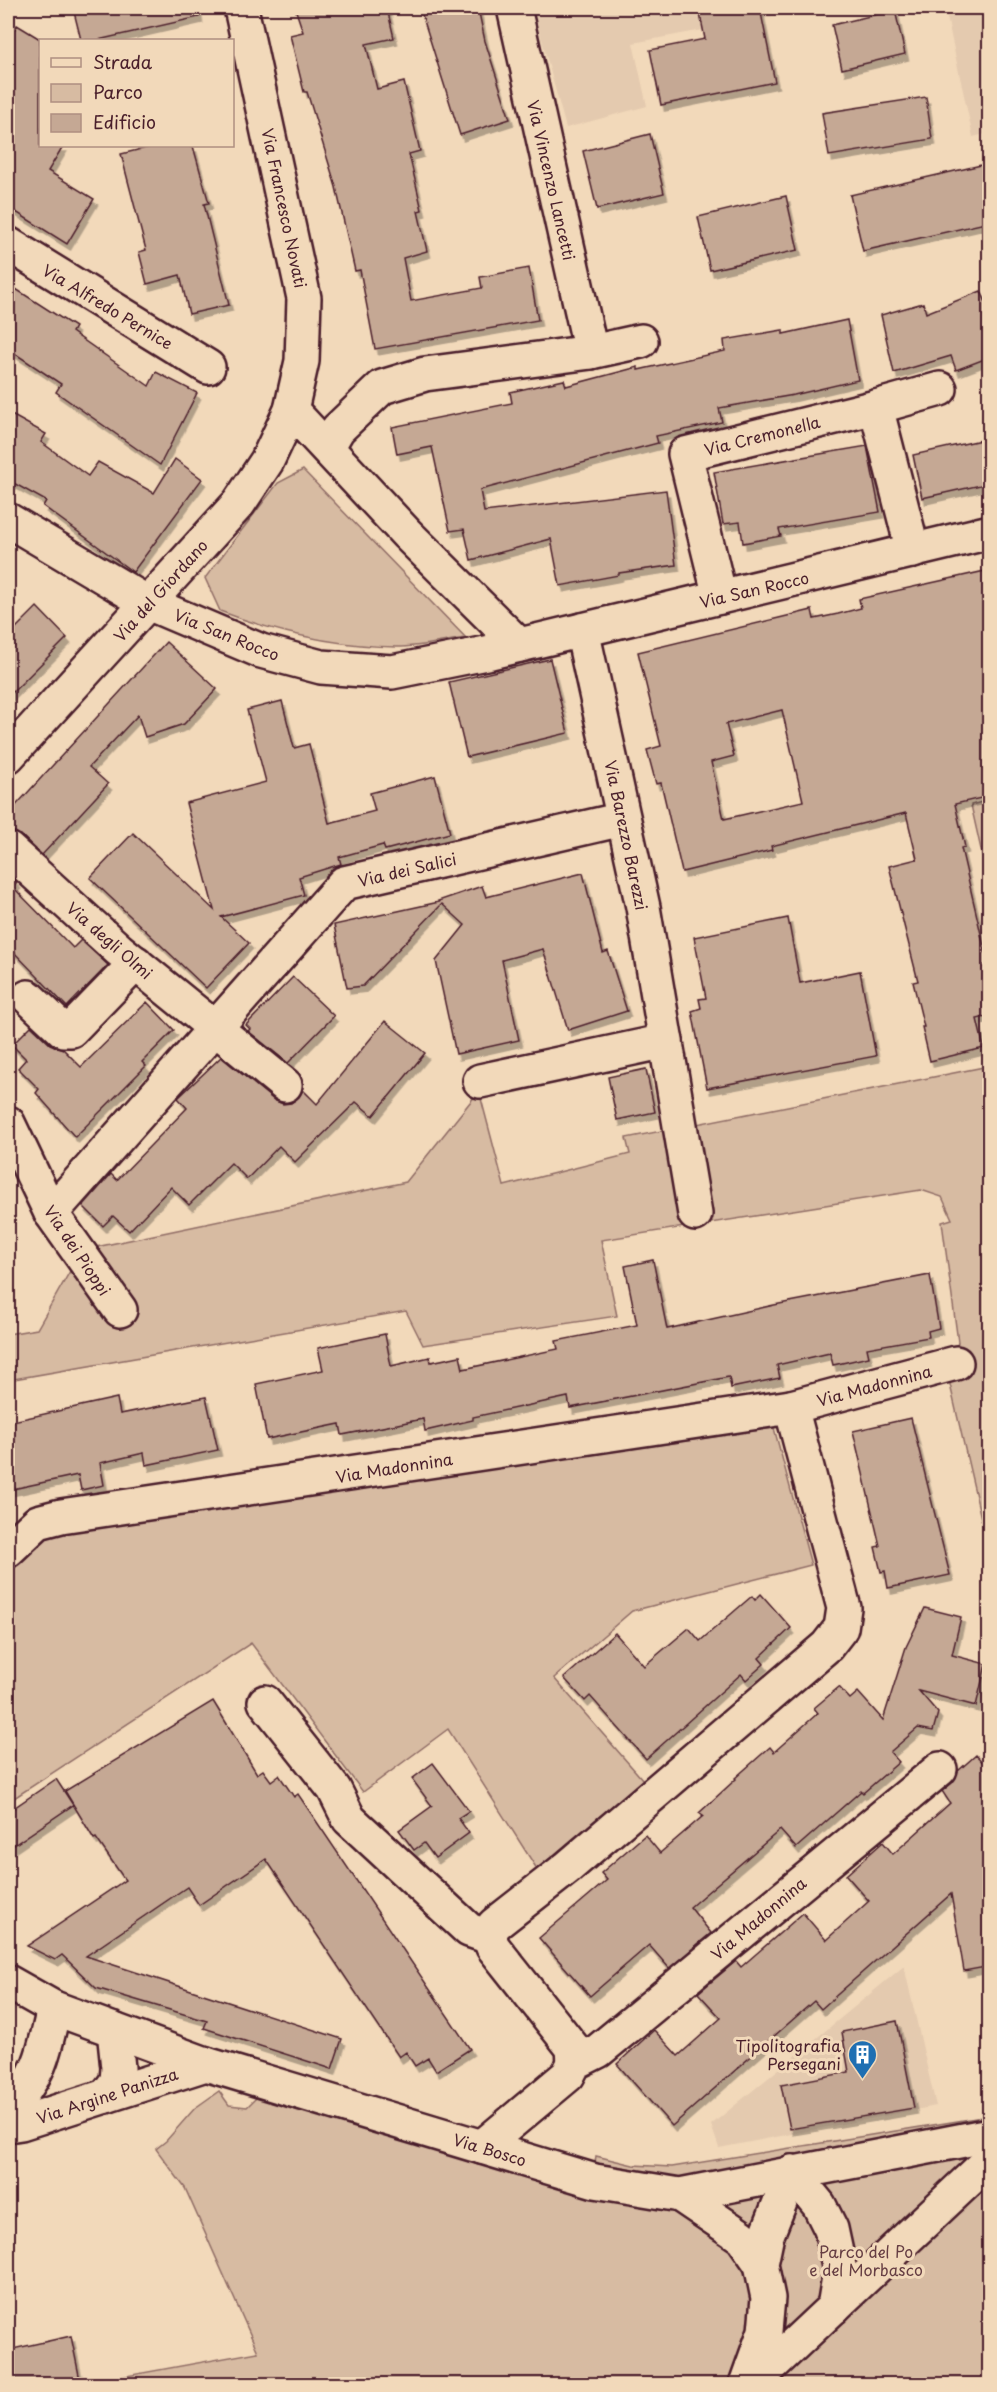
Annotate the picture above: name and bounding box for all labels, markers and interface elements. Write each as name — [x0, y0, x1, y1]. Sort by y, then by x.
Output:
legend — [39, 39, 234, 147]
text: Strada — [93, 48, 153, 75]
text: Parco — [93, 78, 143, 105]
street label: Via Vincenzo Lancetti — [522, 98, 582, 262]
text: Edificio — [93, 108, 156, 135]
street label: Via Francesco Novati — [256, 126, 314, 290]
street label: Via Alfredo Pernice — [38, 257, 178, 355]
street label: Via Cremonella — [702, 409, 823, 461]
street label: Via del Giordano — [107, 533, 213, 647]
street label: Via San Rocco — [697, 565, 811, 613]
street label: Via San Rocco — [171, 602, 283, 666]
street label: Via Barezzo Barezzi — [599, 758, 655, 912]
street label: Via dei Salici — [355, 846, 459, 892]
street label: Via degli Olmi — [62, 896, 158, 984]
street label: Via dei Pioppi — [39, 1200, 117, 1300]
street label: Via Madonnina — [814, 1358, 934, 1412]
street label: Via Madonnina — [334, 1446, 454, 1488]
street label: Via Madonnina — [705, 1871, 811, 1965]
place label: Tipolitografia Persegani — [735, 2033, 841, 2075]
building icon: Tipolitografia Persegani — [846, 2038, 878, 2080]
street label: Via Argine Panizza — [33, 2061, 181, 2129]
street label: Via Bosco — [450, 2126, 530, 2172]
park label: Parco del Po e del Morbasco — [809, 2239, 923, 2281]

